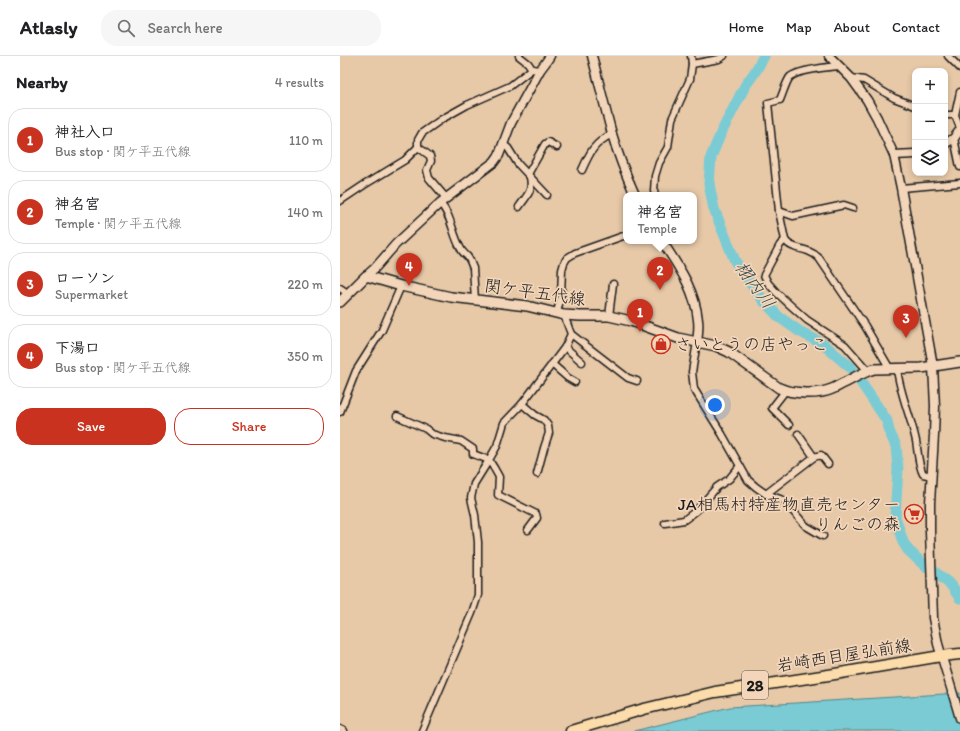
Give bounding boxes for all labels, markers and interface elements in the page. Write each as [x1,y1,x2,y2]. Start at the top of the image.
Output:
search box [101,10,381,46]
text: Atlasly [20,16,77,39]
icon: search [115,17,137,39]
text: Search here [147,19,223,37]
text: Home [729,19,764,36]
text: Map [786,19,812,36]
text: About [834,19,870,36]
text: Contact [892,19,940,36]
map controls [912,68,948,176]
button: + [912,68,948,104]
text: Nearby [16,72,68,92]
text: 4 results [275,75,324,90]
button: − [912,104,948,140]
text: 神社入口 [55,123,115,141]
text: 1 [27,133,33,148]
text: 110 m [289,133,323,148]
button: layers [912,140,948,176]
text: Bus stop · 関ケ平五代線 [55,144,190,159]
popup [623,192,697,244]
text: 神名宮 [55,195,100,213]
text: 神名宮 [637,203,683,221]
text: 2 [27,205,33,220]
text: 140 m [287,205,323,220]
text: Temple · 関ケ平五代線 [55,216,181,231]
text: Temple [637,221,677,236]
pin: 4 [396,253,422,286]
pin: 2 [647,257,673,290]
water label: 栩内川 [730,257,780,313]
text: ローソン [55,269,115,287]
street label: 関ケ平五代線 [483,275,587,309]
text: 3 [26,277,34,292]
text: 220 m [287,277,323,292]
text: Supermarket [55,287,128,302]
pin: 1 [627,299,653,332]
pin: 3 [893,305,919,338]
shop icon: さいとうの店やっこ [650,333,672,355]
place label: さいとうの店やっこ [675,334,828,354]
text: 下湯口 [55,339,100,357]
text: 4 [26,349,34,364]
text: 350 m [287,349,323,364]
text: Bus stop · 関ケ平五代線 [55,360,190,375]
your location [705,395,725,415]
button: Save [16,408,166,445]
button: Share [174,408,324,445]
place label: JA相馬村特産物直売センター りんごの森 [678,494,900,534]
supermarket icon: JA相馬村特産物直売センター りんごの森 [903,503,925,525]
street label: 岩崎西目屋弘前線 [775,634,913,676]
road number: 28 [742,671,768,699]

